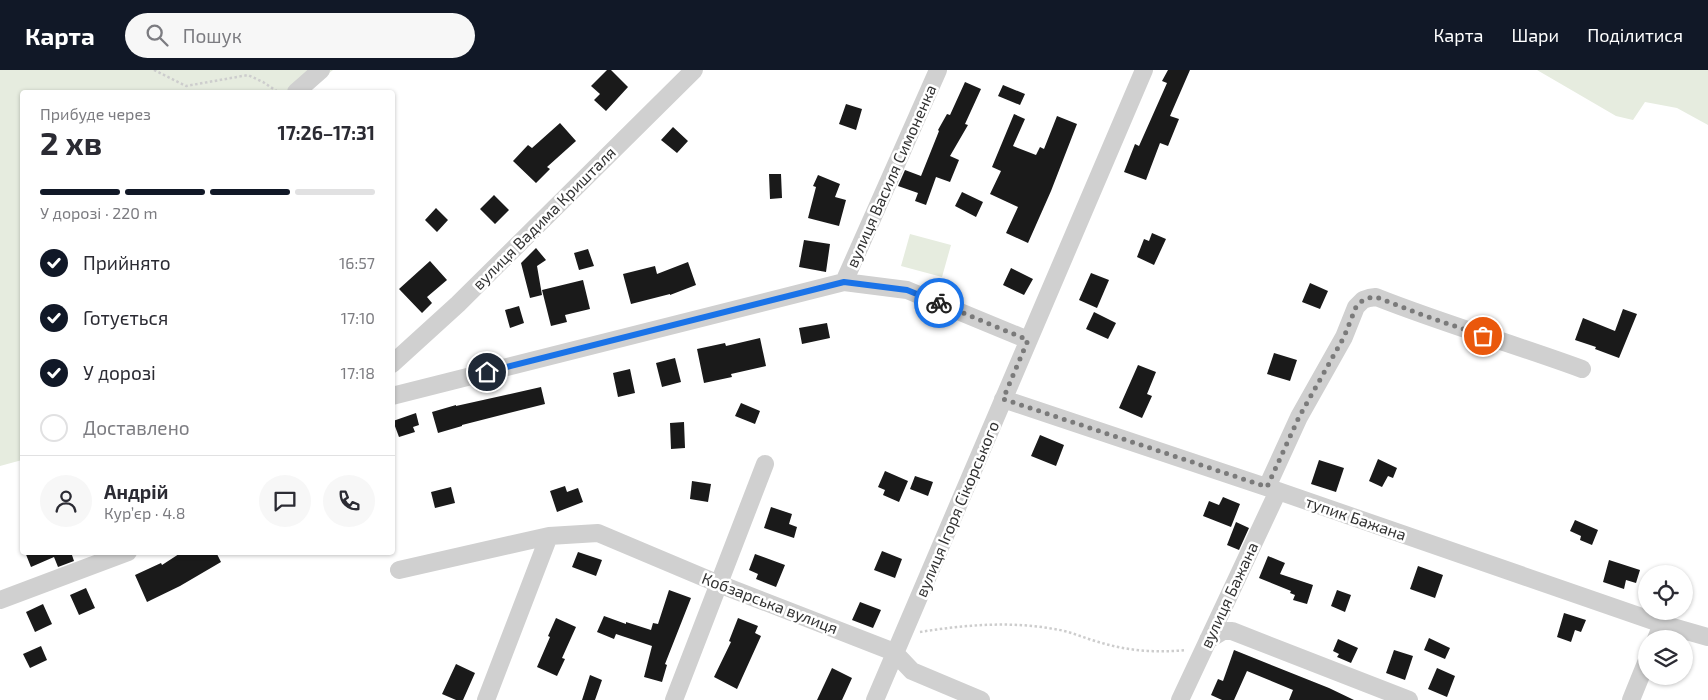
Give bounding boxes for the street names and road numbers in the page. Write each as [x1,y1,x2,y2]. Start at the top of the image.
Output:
street label: вулиця Василя Симоненка [842,81,940,271]
street label: вулиця Вадима Кришталя [468,142,620,294]
street label: вулиця Ігоря Сікорського [911,418,1003,600]
street label: тупик Бажана [1303,491,1409,545]
street label: вулиця Бажана [1196,539,1262,651]
street label: Кобзарська вулиця [699,568,841,638]

